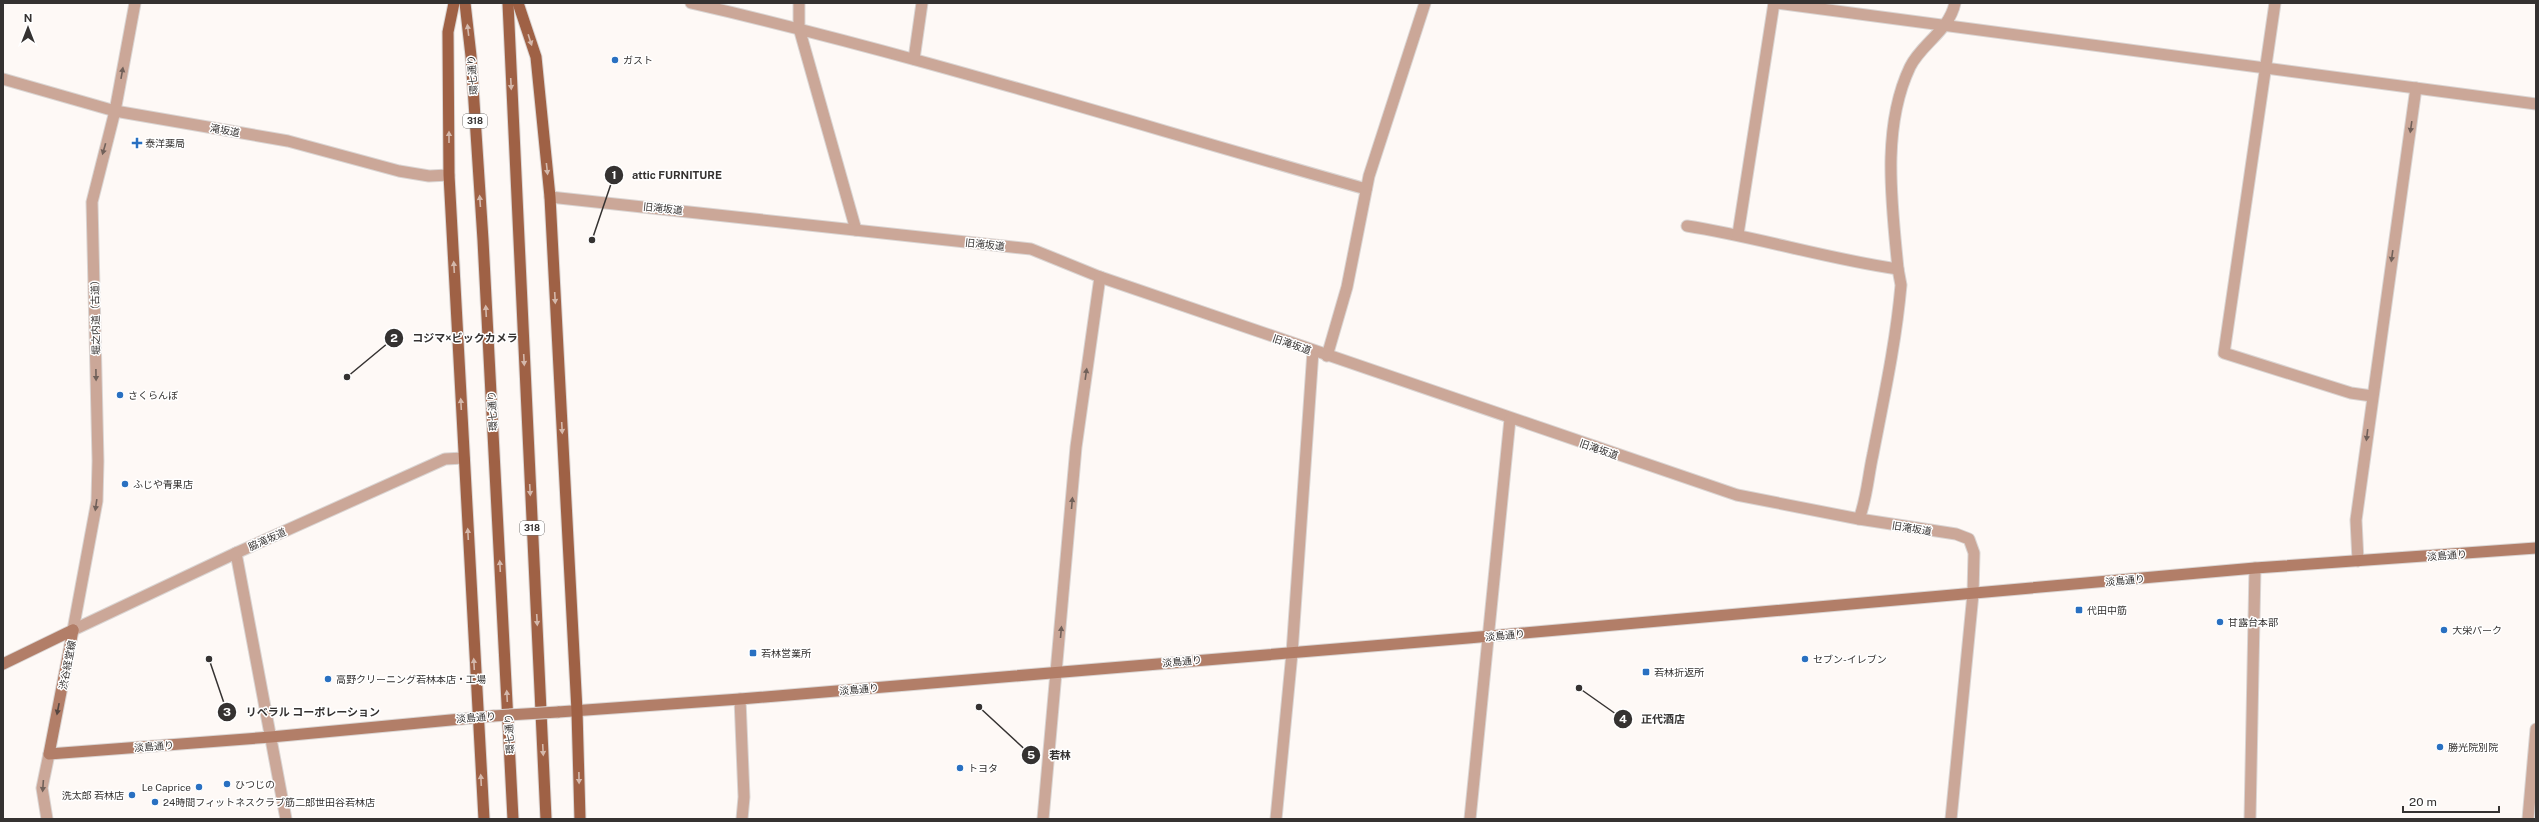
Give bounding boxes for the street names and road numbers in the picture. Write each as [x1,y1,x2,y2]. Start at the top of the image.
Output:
street label: 環七通り [465,55,479,95]
road number: 318 [463,114,487,128]
street label: 滝坂道 [209,121,241,139]
street label: 旧滝坂道 [642,200,684,216]
street label: 旧滝坂道 [964,236,1006,252]
street label: 堀之内道（古道） [88,275,102,355]
street label: 旧滝坂道 [1271,332,1313,356]
street label: 環七通り [485,391,499,431]
street label: 旧滝坂道 [1578,437,1620,461]
street label: 旧滝坂道 [1891,519,1933,537]
road number: 318 [520,521,544,535]
street label: 脇滝坂道 [246,525,288,553]
street label: 淡島通り [2427,548,2467,562]
street label: 淡島通り [2105,572,2145,588]
street label: 淡島通り [1485,627,1525,643]
street label: 渋谷経堂線 [56,639,78,691]
street label: 淡島通り [1162,653,1202,669]
street label: 淡島通り [839,681,879,697]
street label: 淡島通り [456,710,496,724]
street label: 環七通り [502,714,516,754]
street label: 淡島通り [134,739,174,753]

